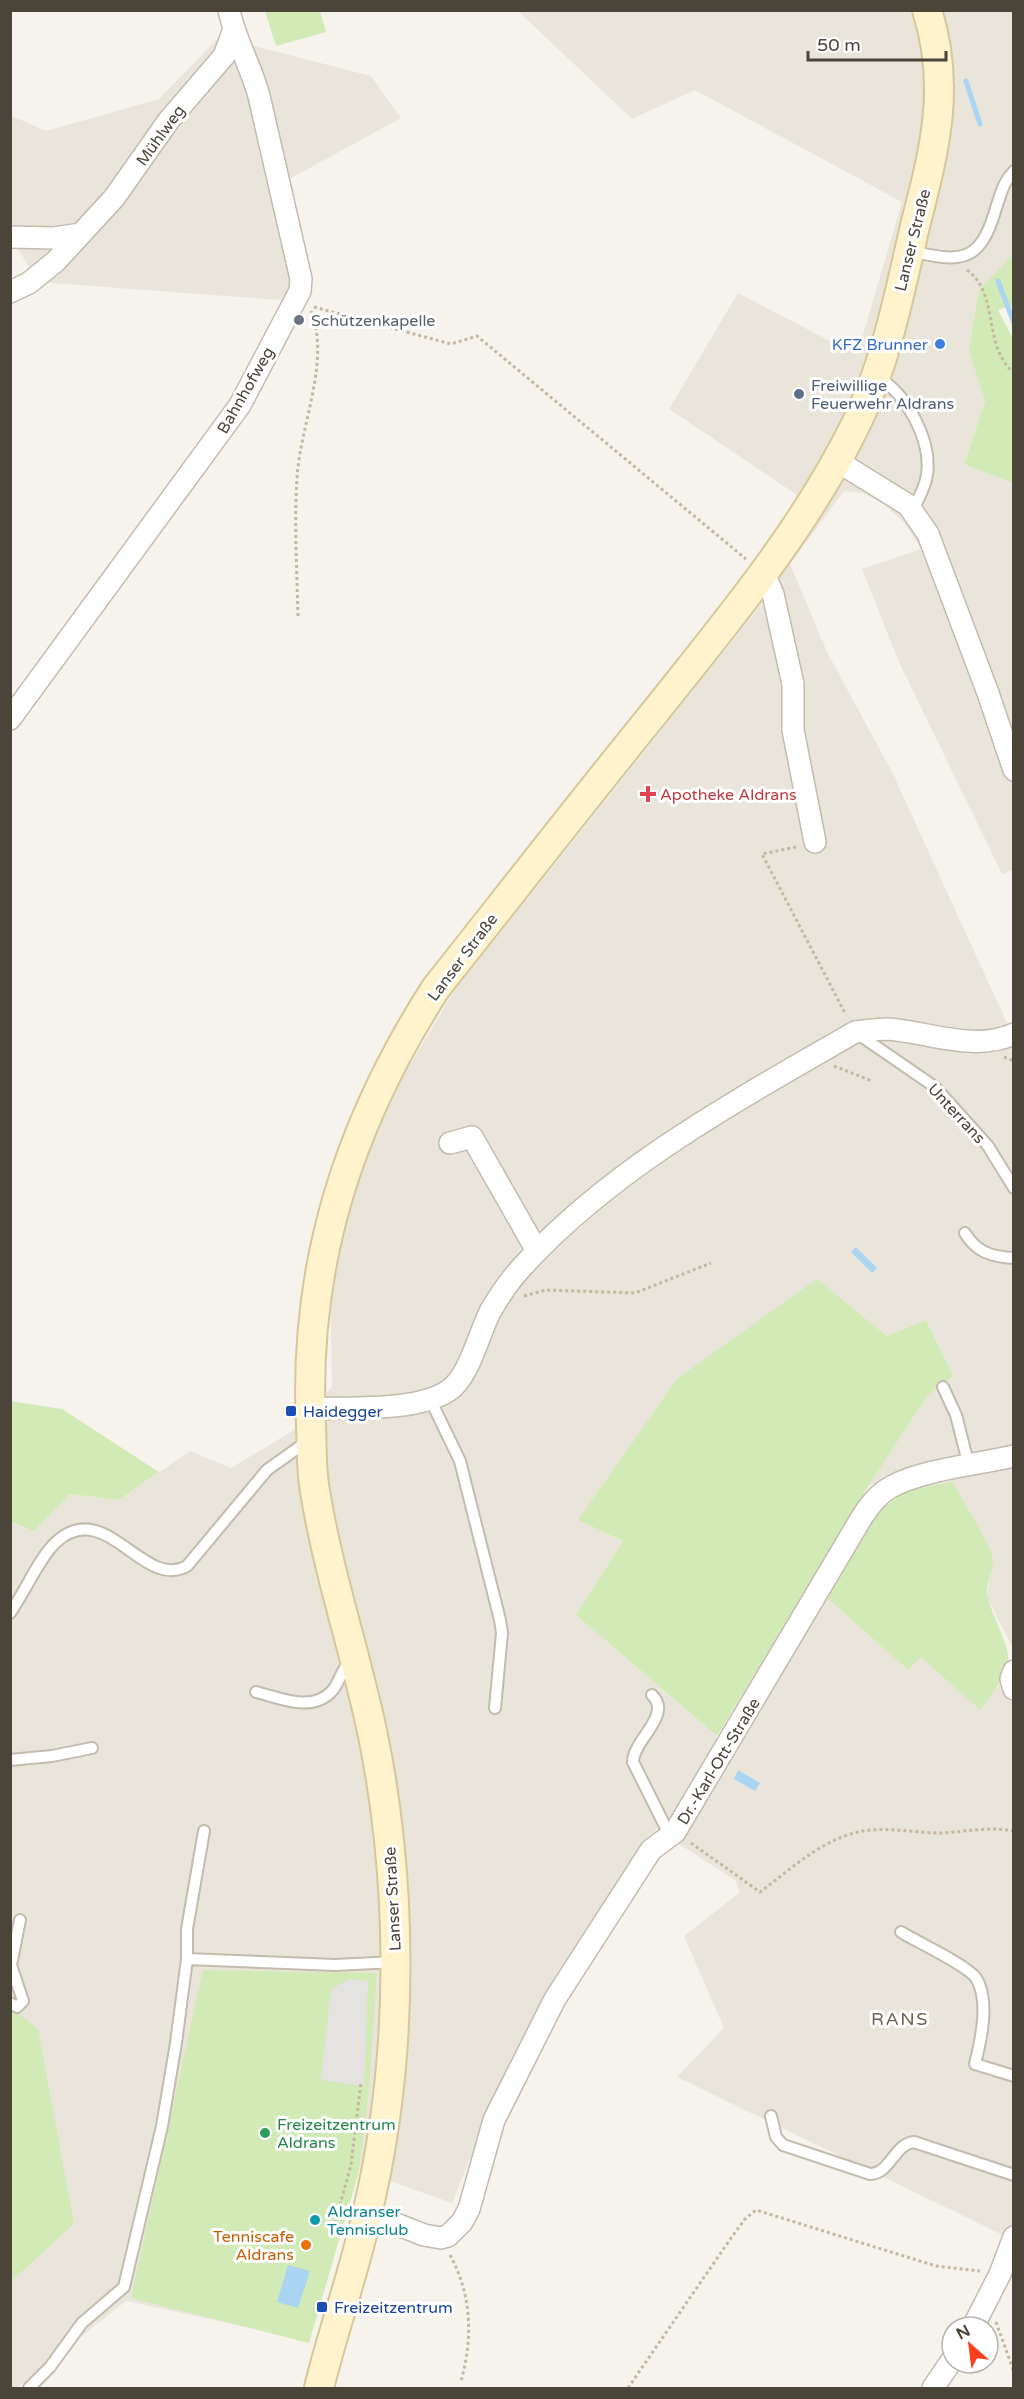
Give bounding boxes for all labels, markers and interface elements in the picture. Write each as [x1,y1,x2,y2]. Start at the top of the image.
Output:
scale bar [808,24,946,62]
text: 50 m [817,34,861,56]
street label: Mühlweg [132,101,190,170]
street label: Lanser Straße [891,187,935,293]
place label: Schützenkapelle [311,311,435,331]
marker: Schützenkapelle [292,313,306,327]
place label: KFZ Brunner [832,335,929,355]
marker: KFZ Brunner [933,337,947,351]
street label: Bahnhofweg [213,344,279,437]
place label: Freiwillige Feuerwehr Aldrans [811,376,954,414]
marker: Freiwillige Feuerwehr Aldrans [792,387,806,401]
place label: Apotheke Aldrans [660,785,797,805]
marker: Apotheke Aldrans [641,787,655,801]
street label: Lanser Straße [423,910,502,1005]
street label: Unterrans [923,1079,989,1148]
place label: Haidegger [303,1402,383,1422]
marker: Haidegger [284,1404,298,1418]
street label: Dr.-Karl-Ott-Straße [673,1694,765,1829]
street label: Lanser Straße [380,1846,406,1952]
district label: RANS [871,2008,929,2030]
place label: Freizeitzentrum Aldrans [277,2115,396,2153]
marker: Freizeitzentrum Aldrans [258,2126,272,2140]
place label: Aldranser Tennisclub [327,2202,408,2240]
marker: Aldranser Tennisclub [308,2213,322,2227]
place label: Tenniscafe Aldrans [213,2227,294,2265]
marker: Tenniscafe Aldrans [299,2238,313,2252]
place label: Freizeitzentrum [334,2298,453,2318]
marker: Freizeitzentrum [315,2300,329,2314]
north arrow [940,2315,1000,2375]
text: N [953,2321,974,2344]

